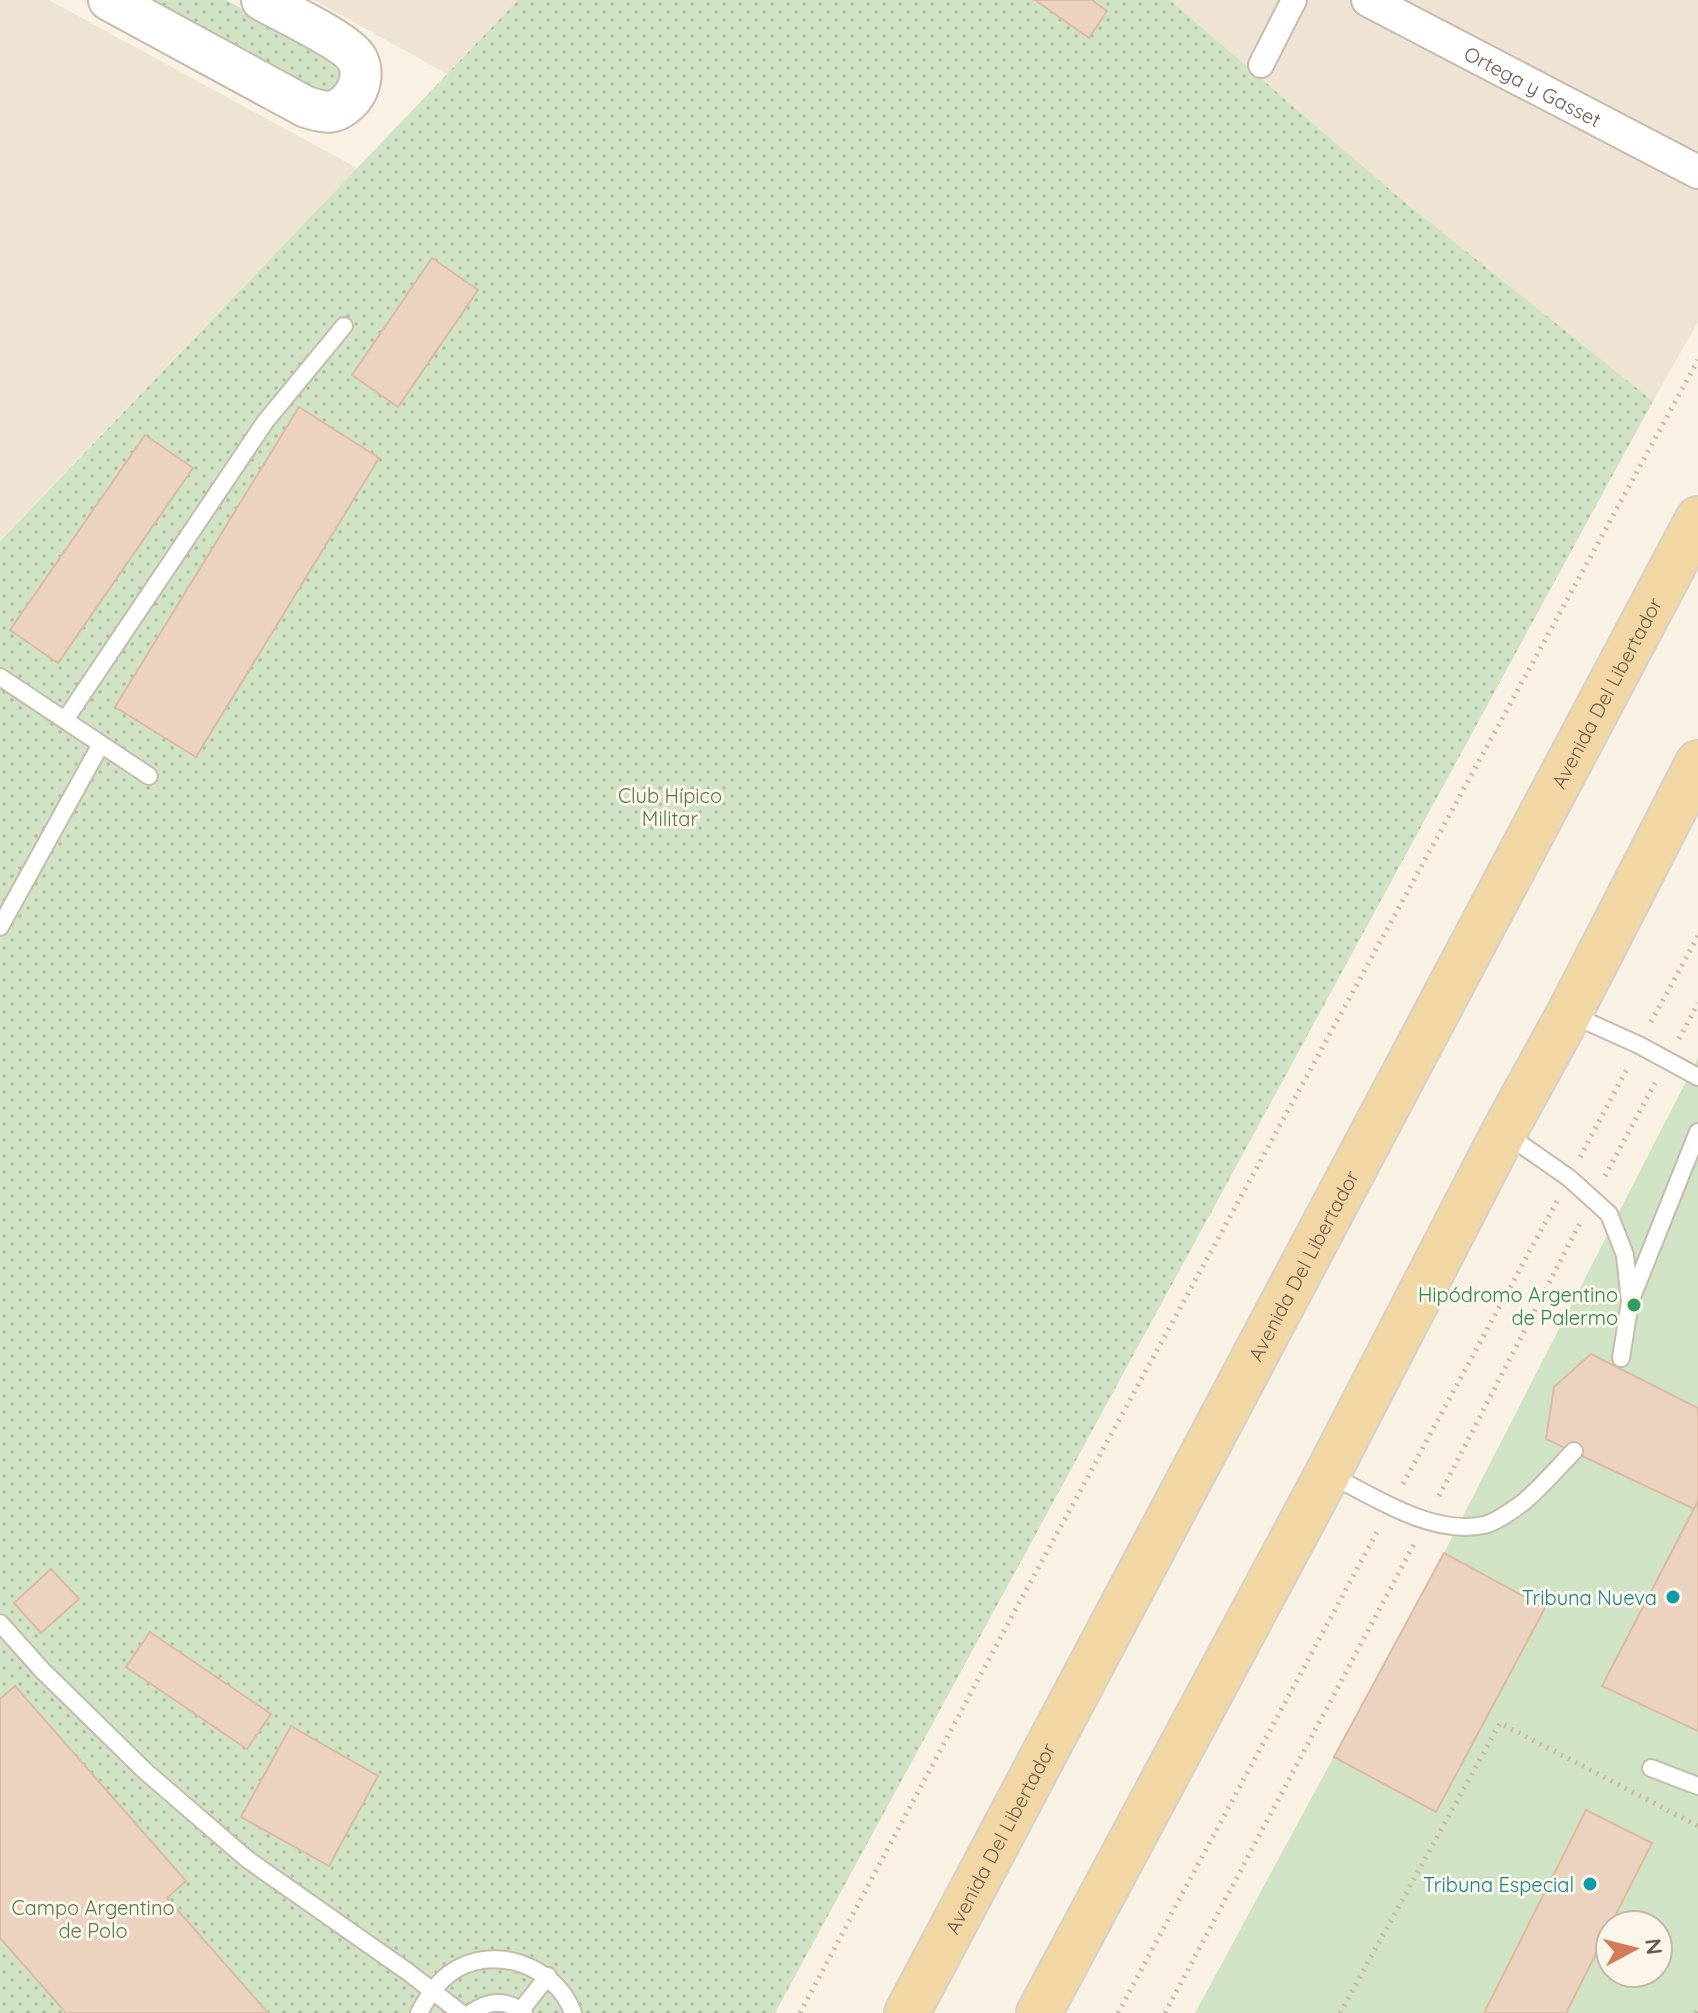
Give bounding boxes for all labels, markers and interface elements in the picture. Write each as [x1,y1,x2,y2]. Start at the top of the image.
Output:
street label: Ortega y Gasset [1460,40,1606,132]
street label: Avenida Del Libertador [1545,593,1667,792]
park label: Club Hípico Militar [618,783,722,831]
street label: Avenida Del Libertador [1242,1165,1364,1365]
place label: Hipódromo Argentino de Palermo [1418,1282,1618,1330]
marker: Hipódromo Argentino de Palermo [1625,1296,1643,1314]
place label: Tribuna Nueva [1522,1585,1657,1610]
marker: Tribuna Nueva [1664,1588,1682,1606]
street label: Avenida Del Libertador [939,1738,1061,1938]
place label: Tribuna Especial [1423,1872,1574,1897]
marker: Tribuna Especial [1581,1875,1599,1893]
park label: Campo Argentino de Polo [11,1895,175,1943]
north arrow [1594,1909,1674,1989]
text: N [1639,1937,1669,1956]

